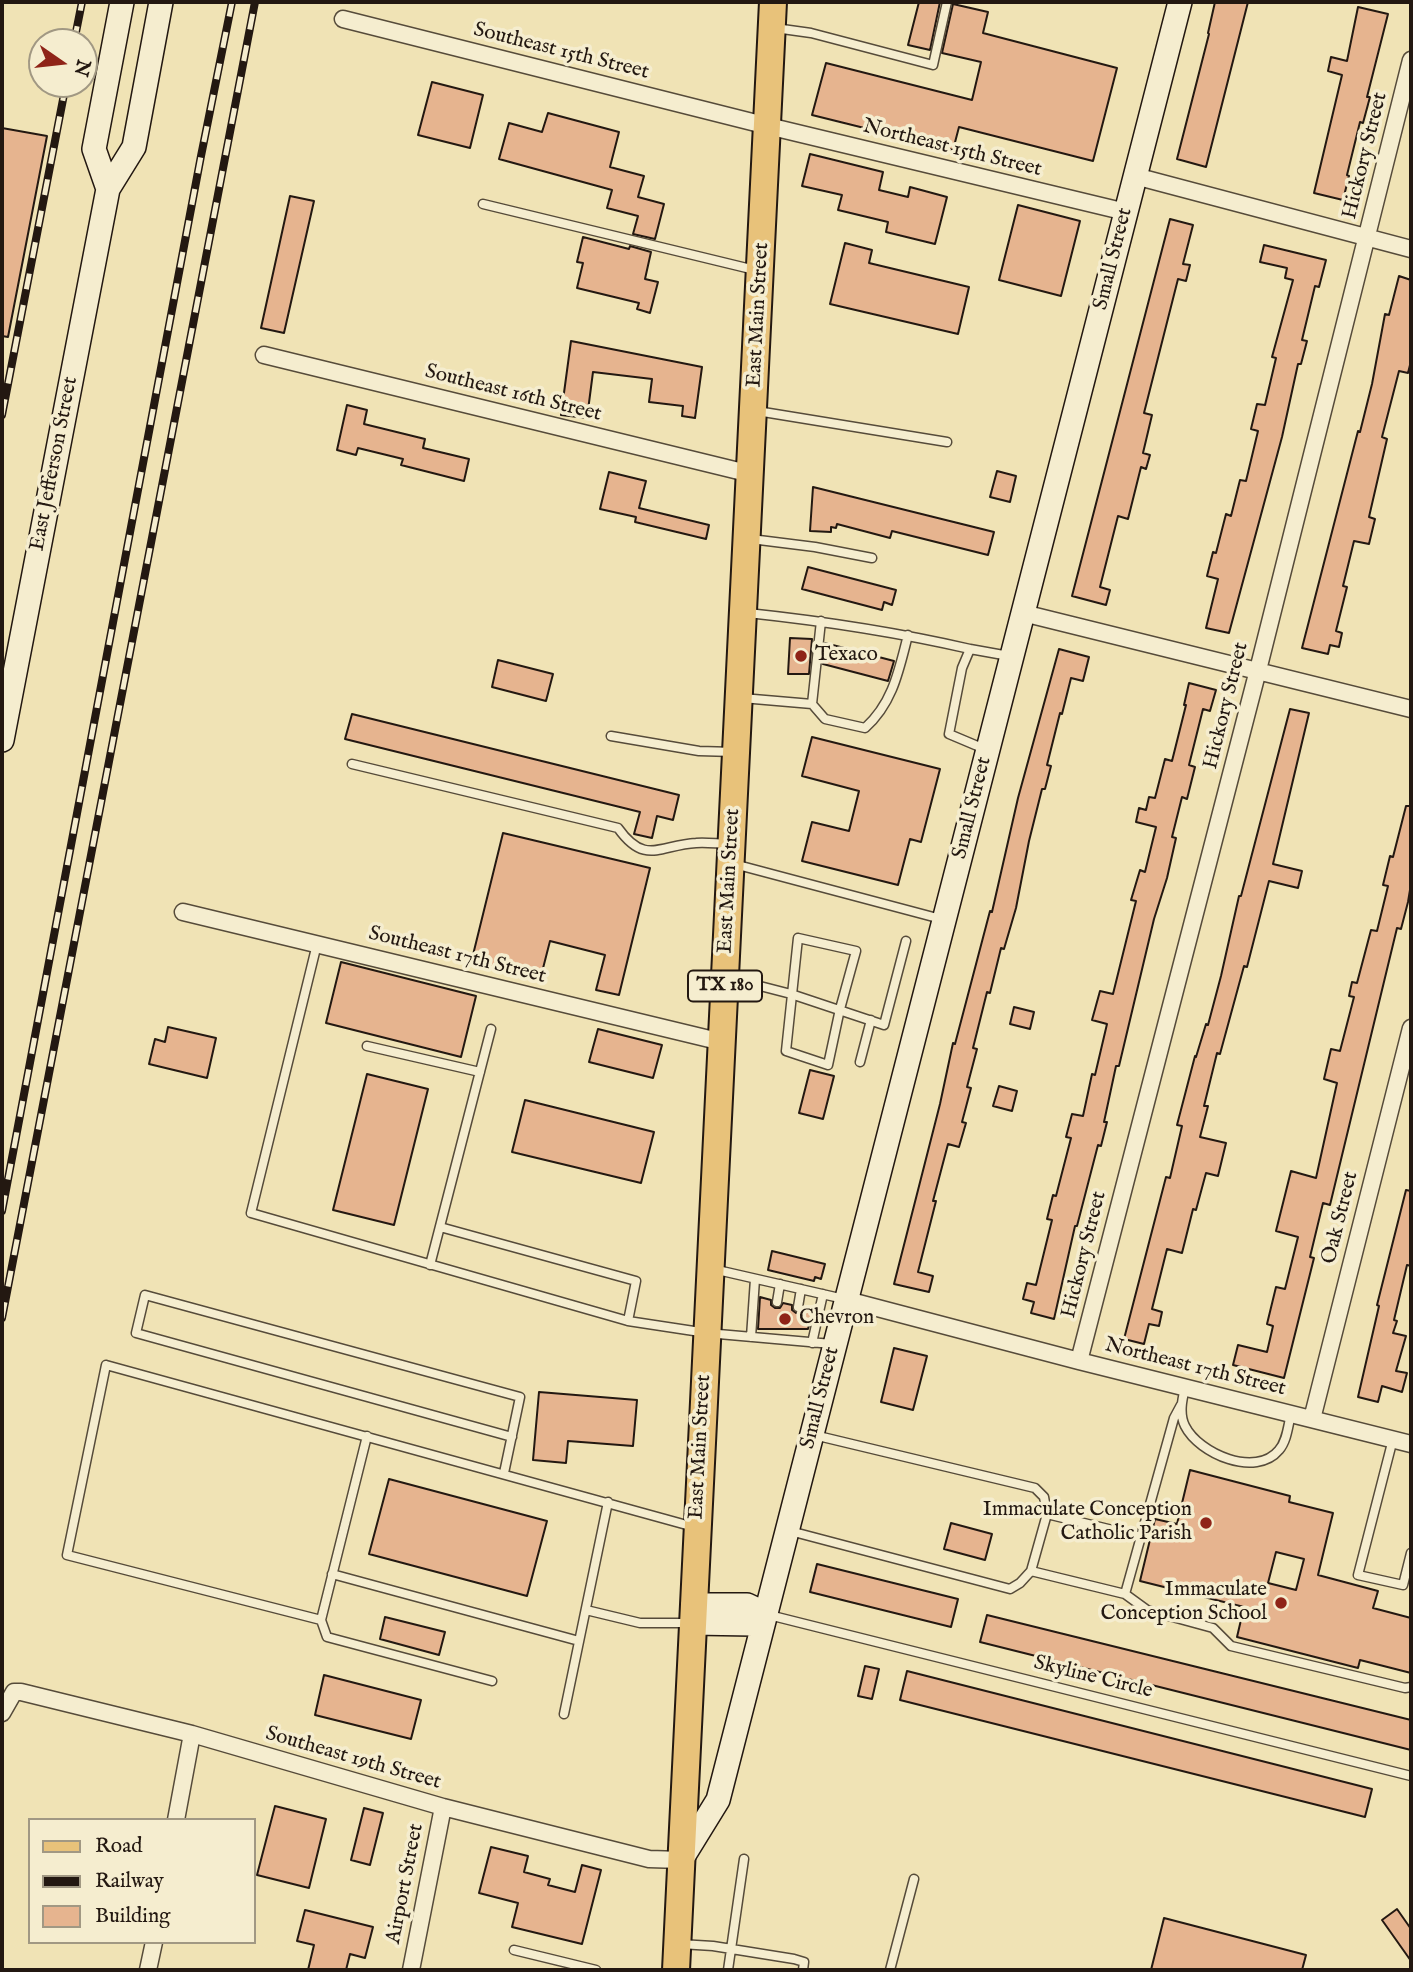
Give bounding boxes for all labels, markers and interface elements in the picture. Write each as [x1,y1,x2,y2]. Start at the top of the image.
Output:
street label: Southeast 15th Street [471,18,651,86]
north arrow [28,28,98,98]
text: N [68,57,95,78]
street label: Hickory Street [1338,90,1394,222]
street label: Northeast 15th Street [860,115,1044,183]
street label: Small Street [1089,205,1139,313]
street label: East Main Street [743,242,775,388]
street label: Southeast 16th Street [422,360,604,428]
street label: East Jefferson Street [26,375,84,553]
street label: Hickory Street [1199,640,1255,772]
place label: Texaco [815,643,878,669]
marker: Texaco [793,648,809,664]
street label: Small Street [948,754,998,862]
street label: East Main Street [714,808,746,954]
street label: Southeast 17th Street [366,922,548,990]
road number: TX 180 [688,970,762,1002]
street label: Oak Street [1317,1169,1365,1267]
street label: Hickory Street [1057,1189,1113,1321]
place label: Chevron [799,1306,874,1332]
marker: Chevron [777,1311,793,1327]
street label: Northeast 17th Street [1102,1333,1288,1403]
street label: Small Street [796,1344,846,1452]
street label: East Main Street [685,1374,717,1520]
place label: Immaculate Conception Catholic Parish [983,1498,1192,1548]
marker: Immaculate Conception Catholic Parish [1198,1515,1214,1531]
place label: Immaculate Conception School [1101,1578,1267,1628]
marker: Immaculate Conception School [1273,1595,1289,1611]
street label: Skyline Circle [1031,1651,1155,1705]
street label: Southeast 19th Street [262,1722,444,1796]
legend [28,1818,256,1944]
street label: Airport Street [382,1822,430,1946]
text: Road [95,1833,142,1860]
text: Railway [95,1868,164,1895]
text: Building [95,1903,170,1930]

